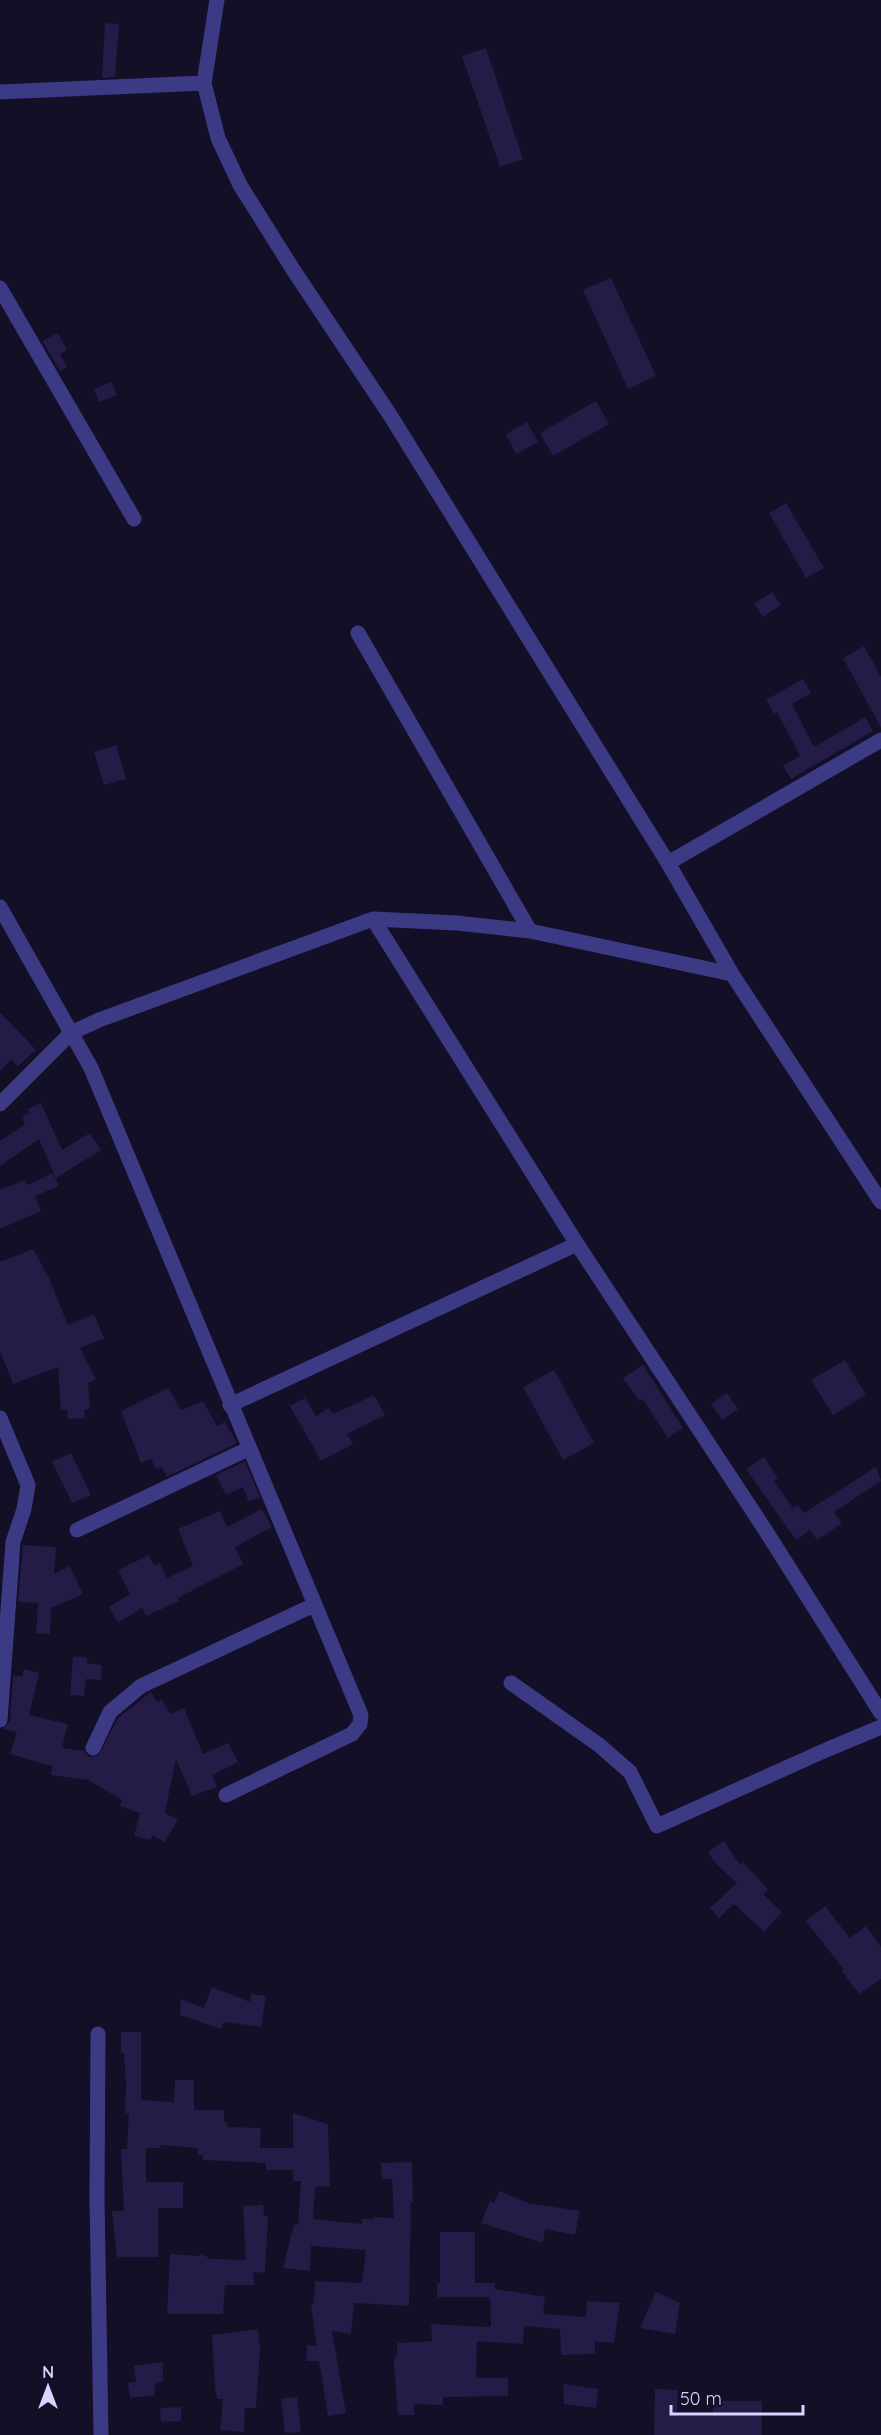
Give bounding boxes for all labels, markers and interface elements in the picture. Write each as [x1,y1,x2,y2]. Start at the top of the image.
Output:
north arrow [18,2357,78,2417]
text: N [42,2362,54,2382]
scale bar [671,2378,803,2416]
text: 50 m [680,2387,722,2410]

